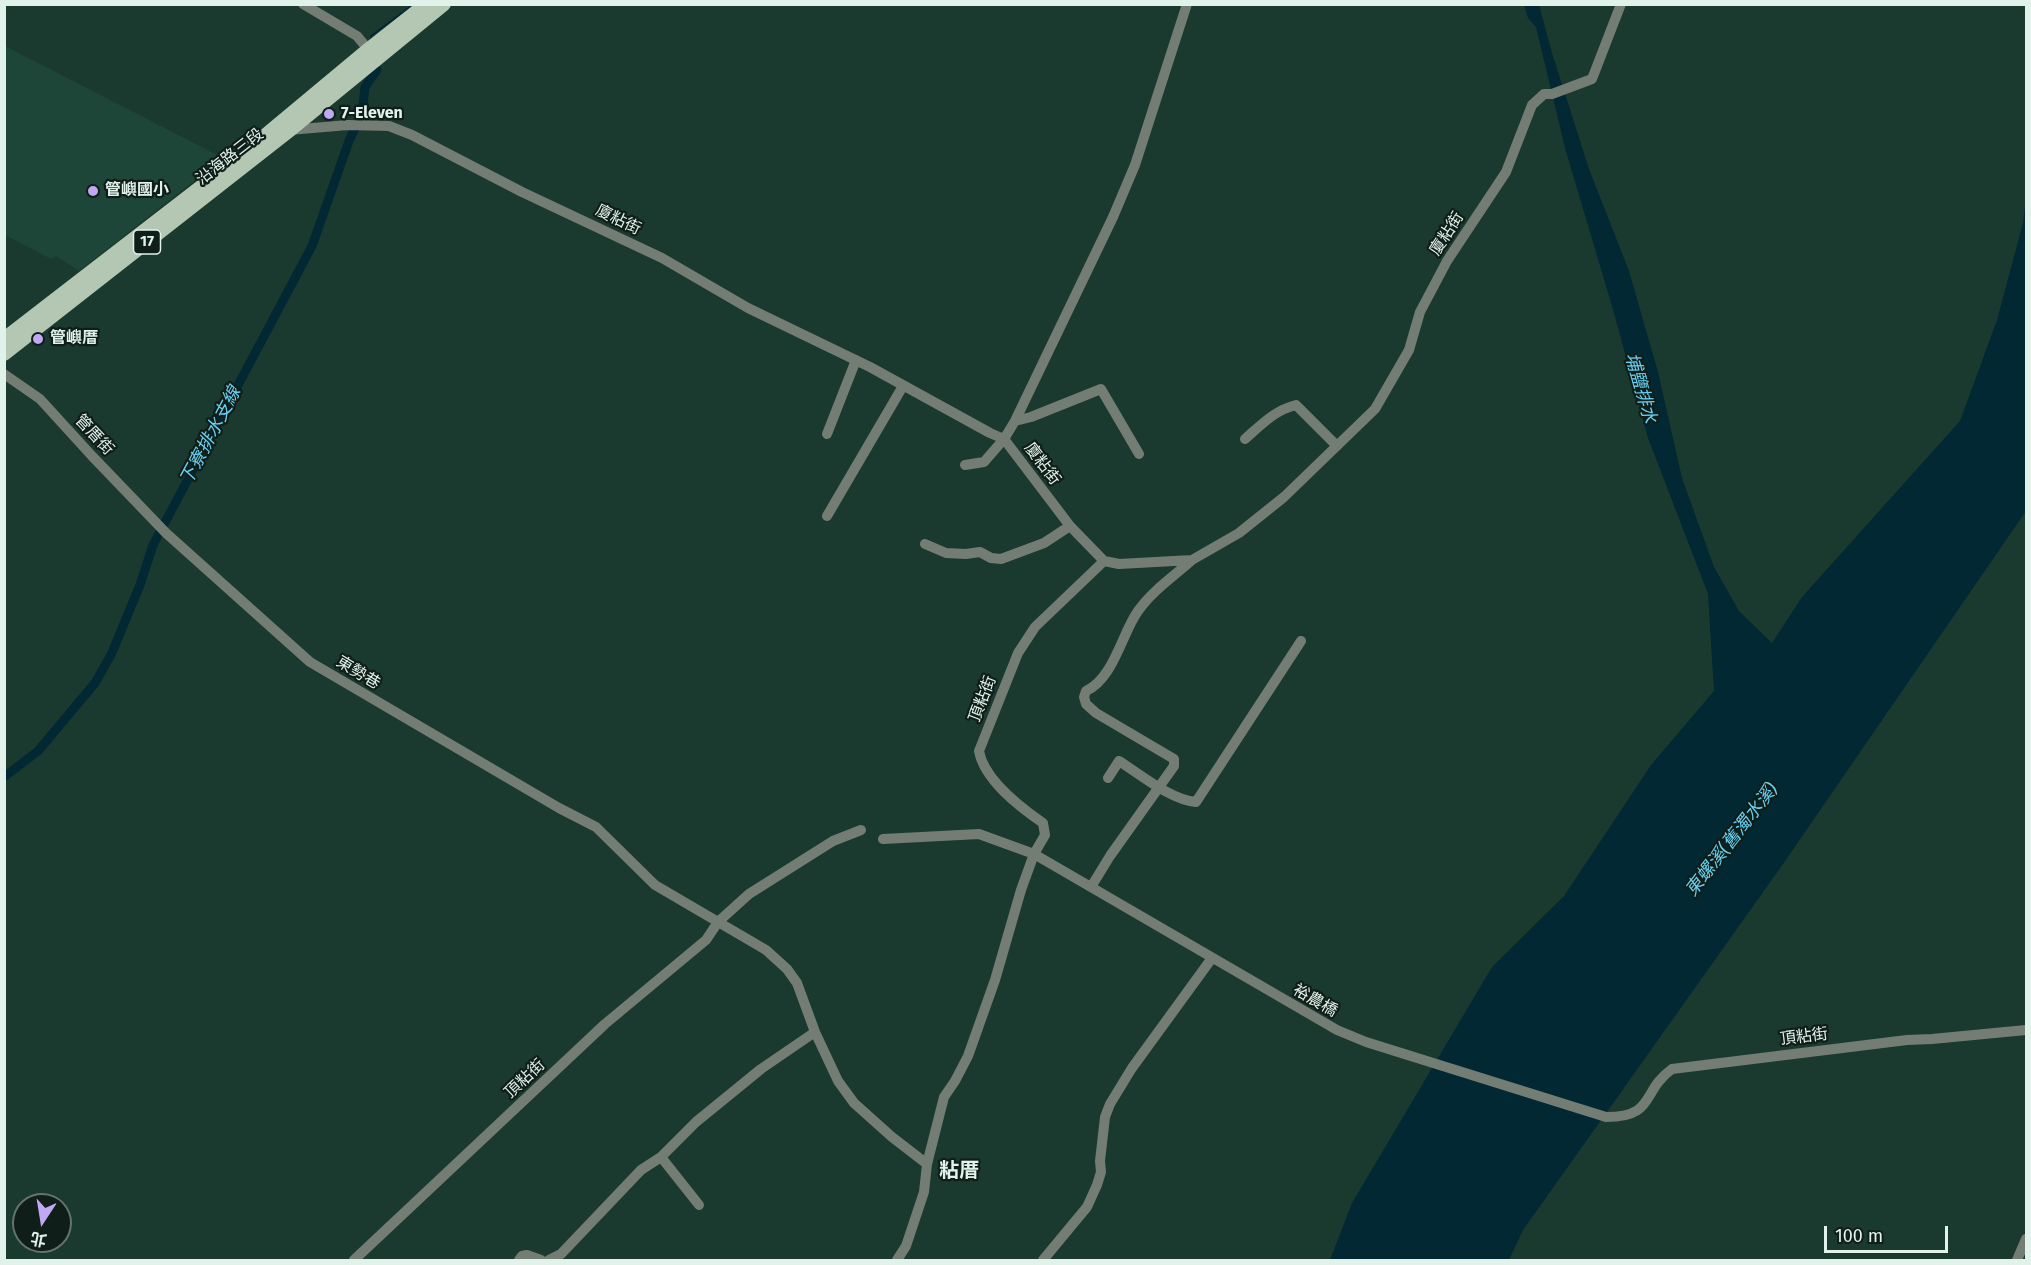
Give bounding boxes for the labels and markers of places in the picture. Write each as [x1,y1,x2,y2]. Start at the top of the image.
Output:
place label: 7-Eleven [341,104,403,124]
marker: 7-Eleven [322,107,336,121]
place label: 管嶼國小 [105,181,169,201]
marker: 管嶼國小 [86,184,100,198]
place label: 管嶼厝 [50,329,98,349]
marker: 管嶼厝 [31,332,45,346]

